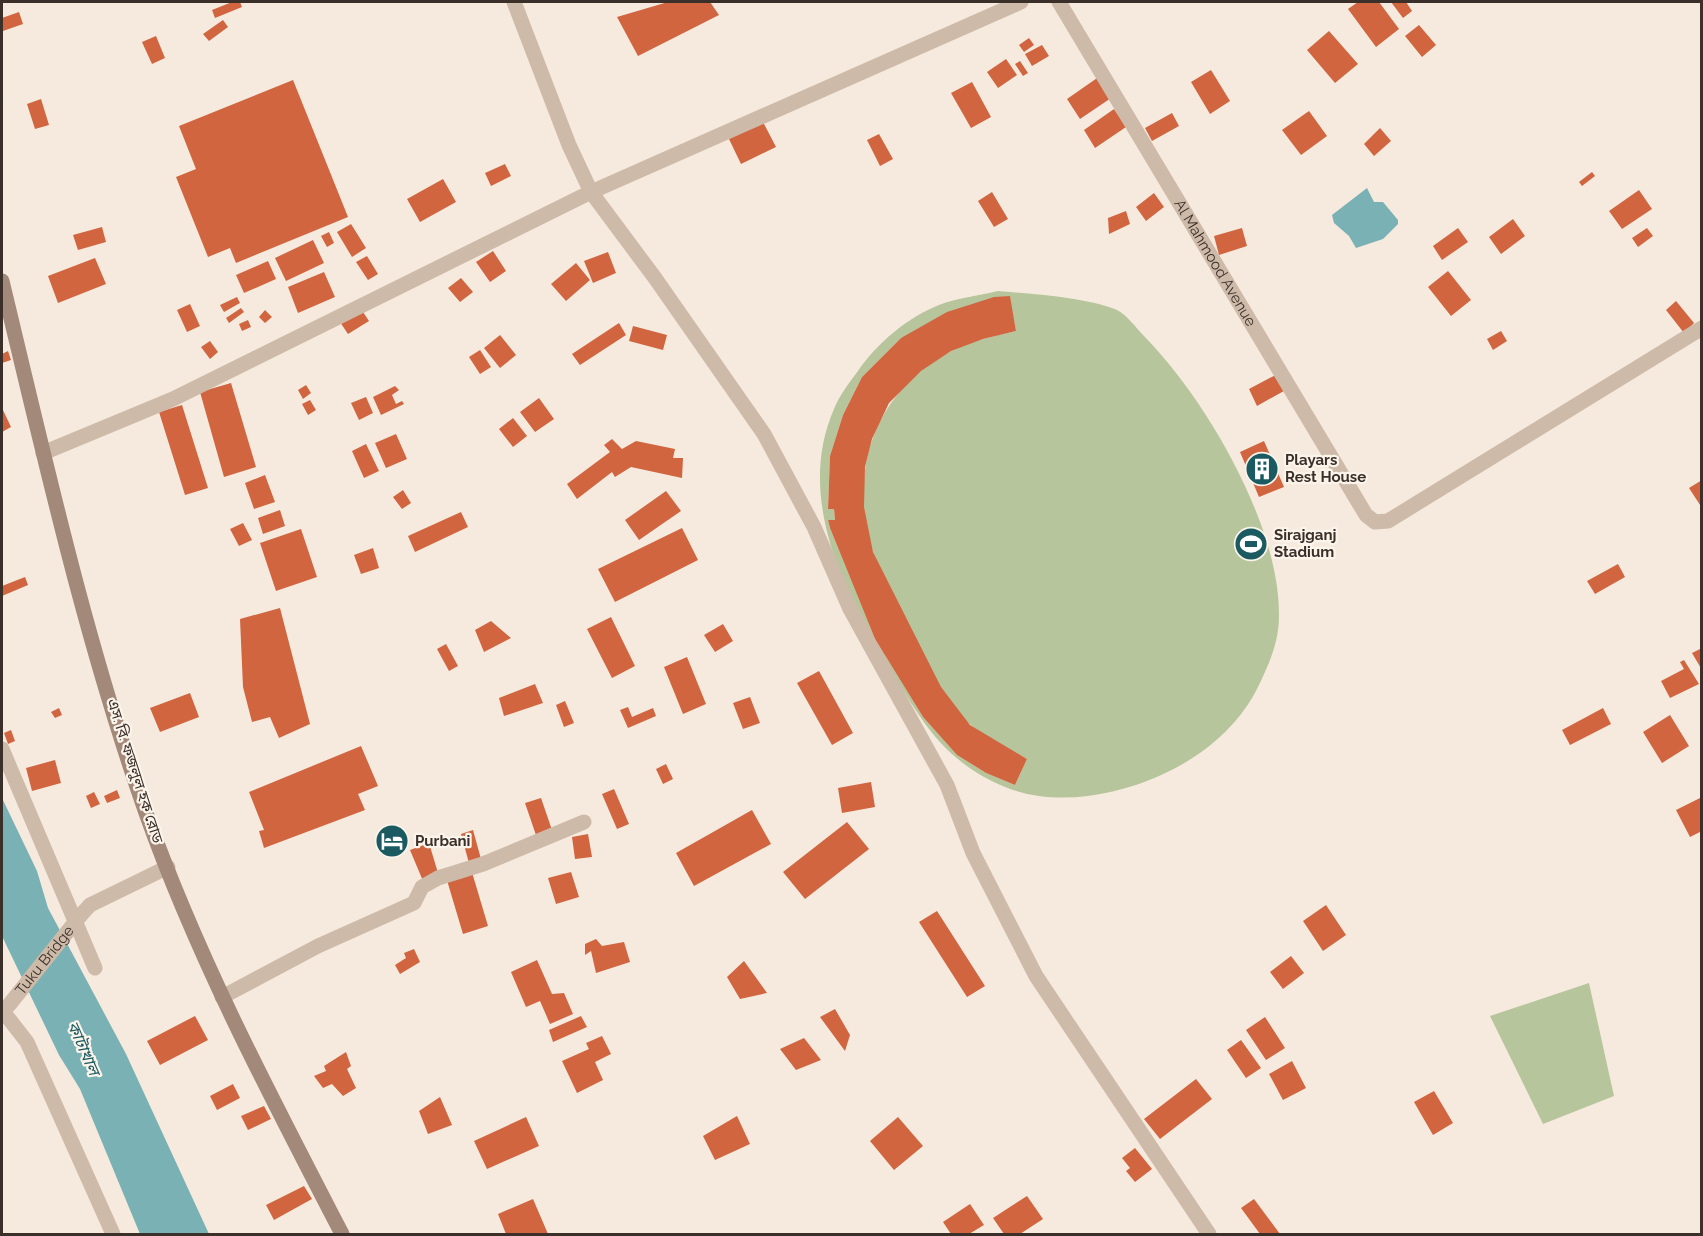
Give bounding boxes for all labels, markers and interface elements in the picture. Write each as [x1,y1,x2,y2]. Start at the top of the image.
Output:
street label: Al Mahmood Avenue [1170,196,1260,330]
building icon: Playars Rest House [1244,451,1280,487]
place label: Playars Rest House [1285,451,1366,486]
sports icon: Sirajganj Stadium [1233,526,1269,562]
place label: Sirajganj Stadium [1274,526,1336,561]
street label: এস. বি. ফজলুল হক রোড [103,697,167,846]
hotel icon: Purbani [374,823,410,859]
place label: Purbani [415,832,470,850]
street label: Tuku Bridge [11,922,78,999]
water label: কাটাখাল [63,1018,105,1081]

